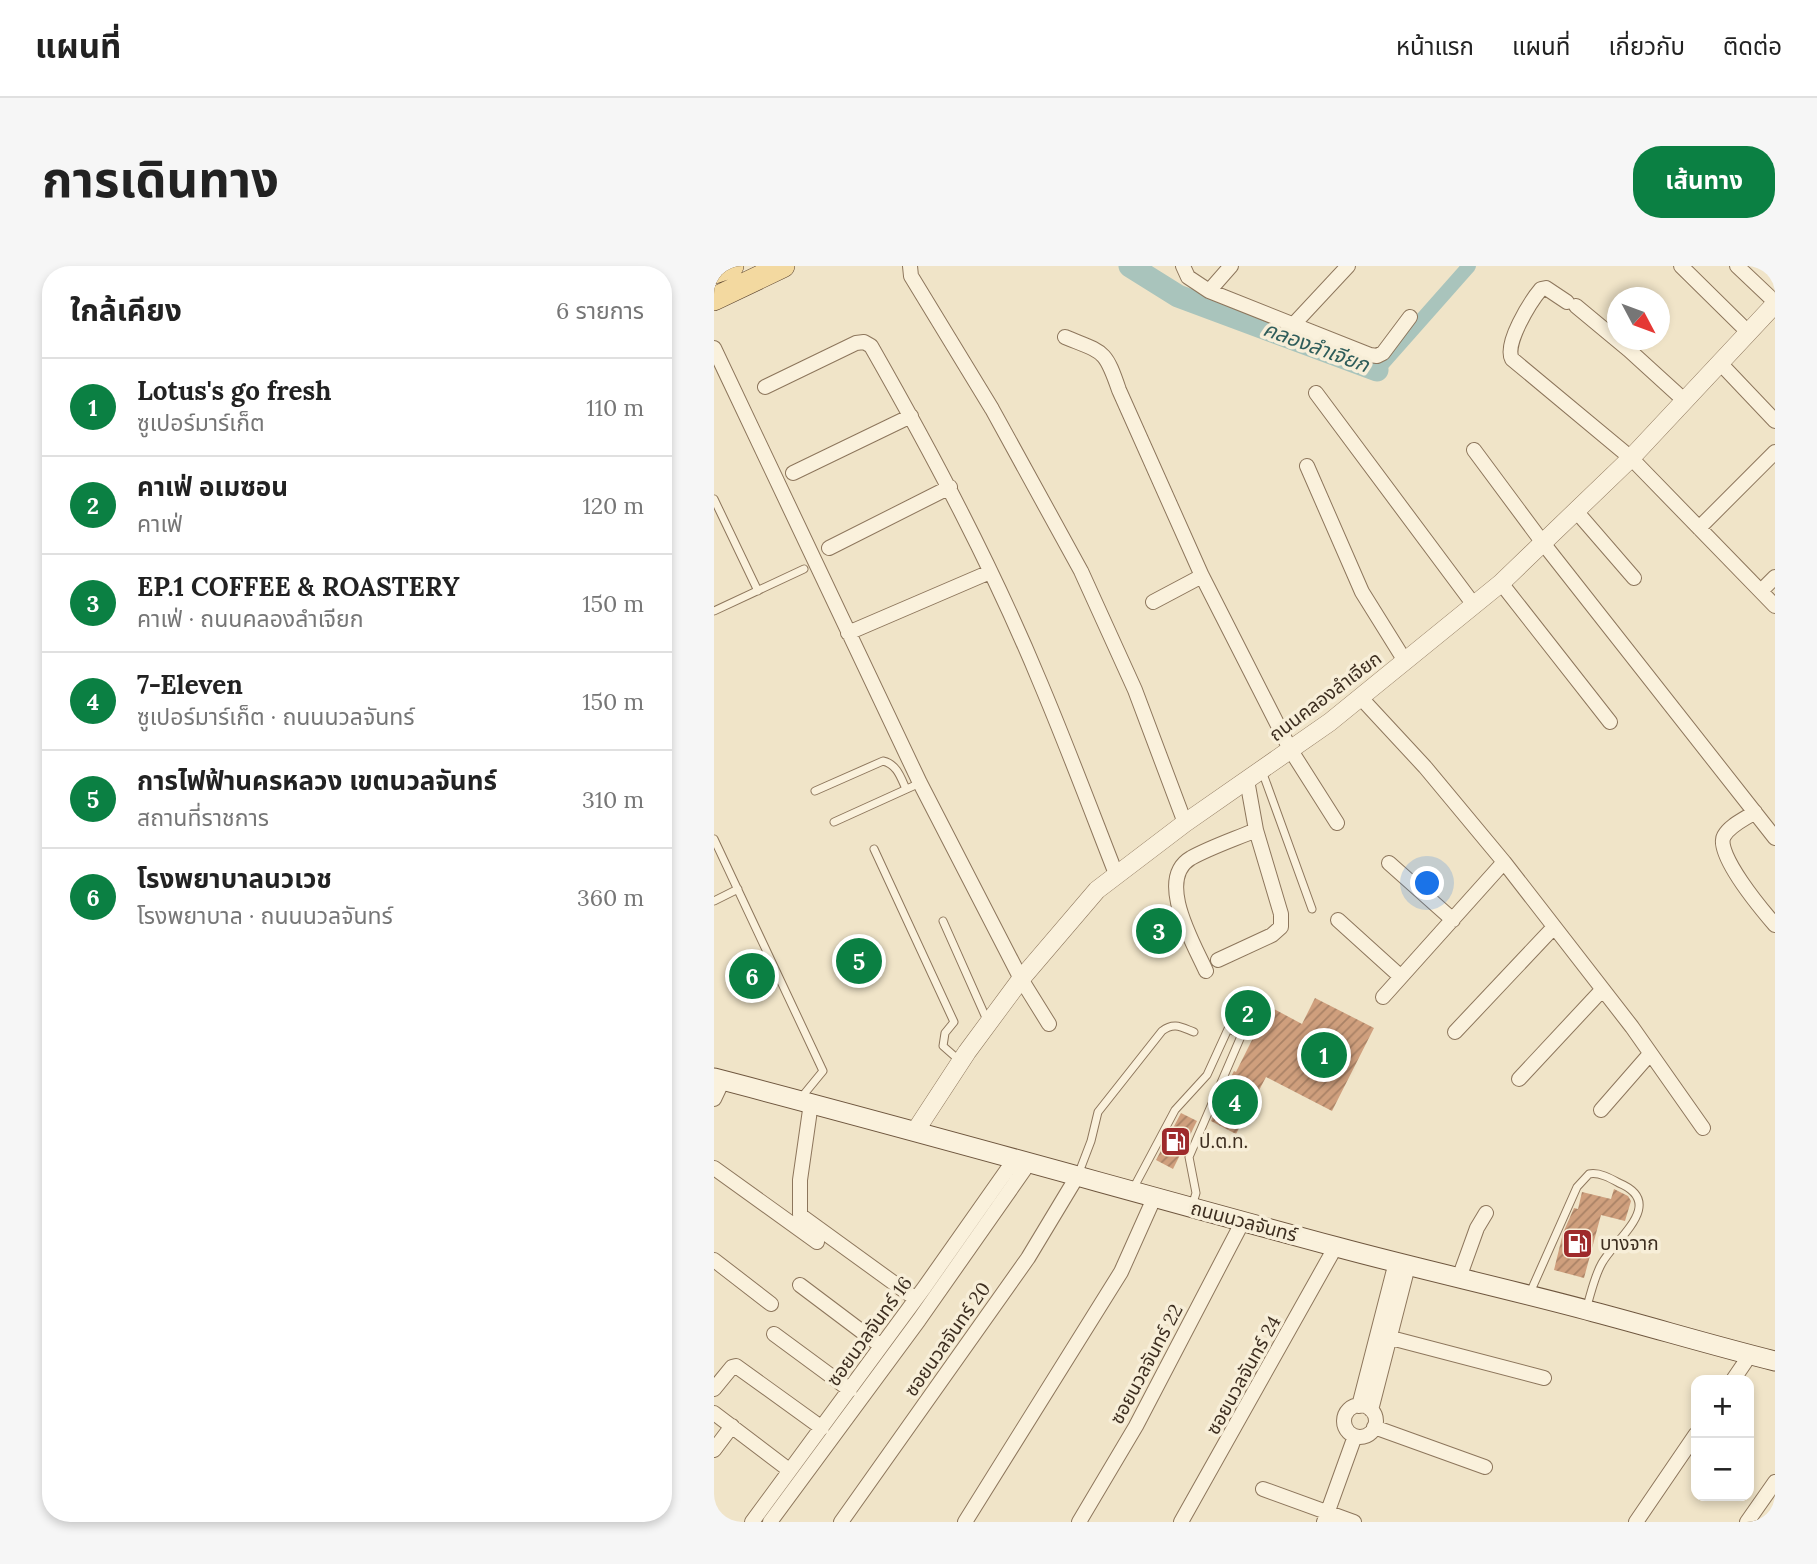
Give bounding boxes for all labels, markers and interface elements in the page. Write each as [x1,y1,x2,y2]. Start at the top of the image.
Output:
text: แผนที่ [35,25,121,67]
text: หน้าแรก [1396,31,1474,62]
text: แผนที่ [1512,31,1570,62]
text: เกี่ยวกับ [1608,31,1685,62]
text: ติดต่อ [1723,31,1782,62]
button: เส้นทาง [1633,146,1775,218]
text: การเดินทาง [42,148,279,210]
north arrow [1607,287,1670,350]
text: ใกล้เคียง [70,291,182,329]
text: 6 รายการ [556,296,644,325]
water label: คลองลำเจียก [1260,315,1374,379]
text: Lotus's go fresh [137,374,331,407]
text: 1 [88,393,98,422]
text: 110 m [586,393,644,422]
text: ซูเปอร์มาร์เก็ต [137,408,265,437]
text: คาเฟ่ อเมซอน [137,470,288,503]
text: 2 [87,491,99,520]
text: 120 m [582,491,644,520]
text: คาเฟ่ [137,509,183,538]
text: EP.1 COFFEE & ROASTERY [137,570,460,603]
text: 3 [87,589,99,618]
text: 150 m [582,589,644,618]
text: คาเฟ่ · ถนนคลองลำเจียก [137,604,363,633]
street label: ถนนคลองลำเจียก [1264,646,1386,746]
text: 7-Eleven [137,668,243,701]
text: 4 [87,687,99,716]
text: 150 m [582,687,644,716]
text: ซูเปอร์มาร์เก็ต · ถนนนวลจันทร์ [137,702,415,731]
text: การไฟฟ้านครหลวง เขตนวลจันทร์ [137,764,497,797]
text: 5 [87,785,99,814]
text: 310 m [582,785,644,814]
text: สถานที่ราชการ [137,803,269,832]
text: โรงพยาบาลนวเวช [137,862,332,895]
your location [1410,866,1444,900]
text: 6 [86,883,100,912]
text: 360 m [577,883,644,912]
text: โรงพยาบาล · ถนนนวลจันทร์ [137,901,393,930]
pin: 3 [1136,905,1182,957]
pin: 5 [836,935,882,987]
pin: 6 [729,950,775,1002]
pin: 2 [1225,987,1271,1039]
pin: 1 [1301,1029,1347,1081]
pin: 4 [1212,1076,1258,1128]
fuel station icon: ป.ต.ท. [1159,1124,1193,1158]
place label: ป.ต.ท. [1199,1129,1248,1153]
street label: ถนนนวลจันทร์ [1188,1195,1301,1247]
fuel station icon: บางจาก [1560,1226,1594,1260]
place label: บางจาก [1600,1231,1659,1255]
street label: ซอยนวลจันทร์ 16 [821,1271,917,1391]
street label: ซอยนวลจันทร์ 20 [899,1277,995,1401]
street label: ซอยนวลจันทร์ 22 [1104,1300,1188,1428]
street label: ซอยนวลจันทร์ 24 [1200,1311,1286,1439]
map controls [1691,1375,1754,1501]
button: + [1691,1375,1754,1438]
button: − [1691,1438,1754,1501]

